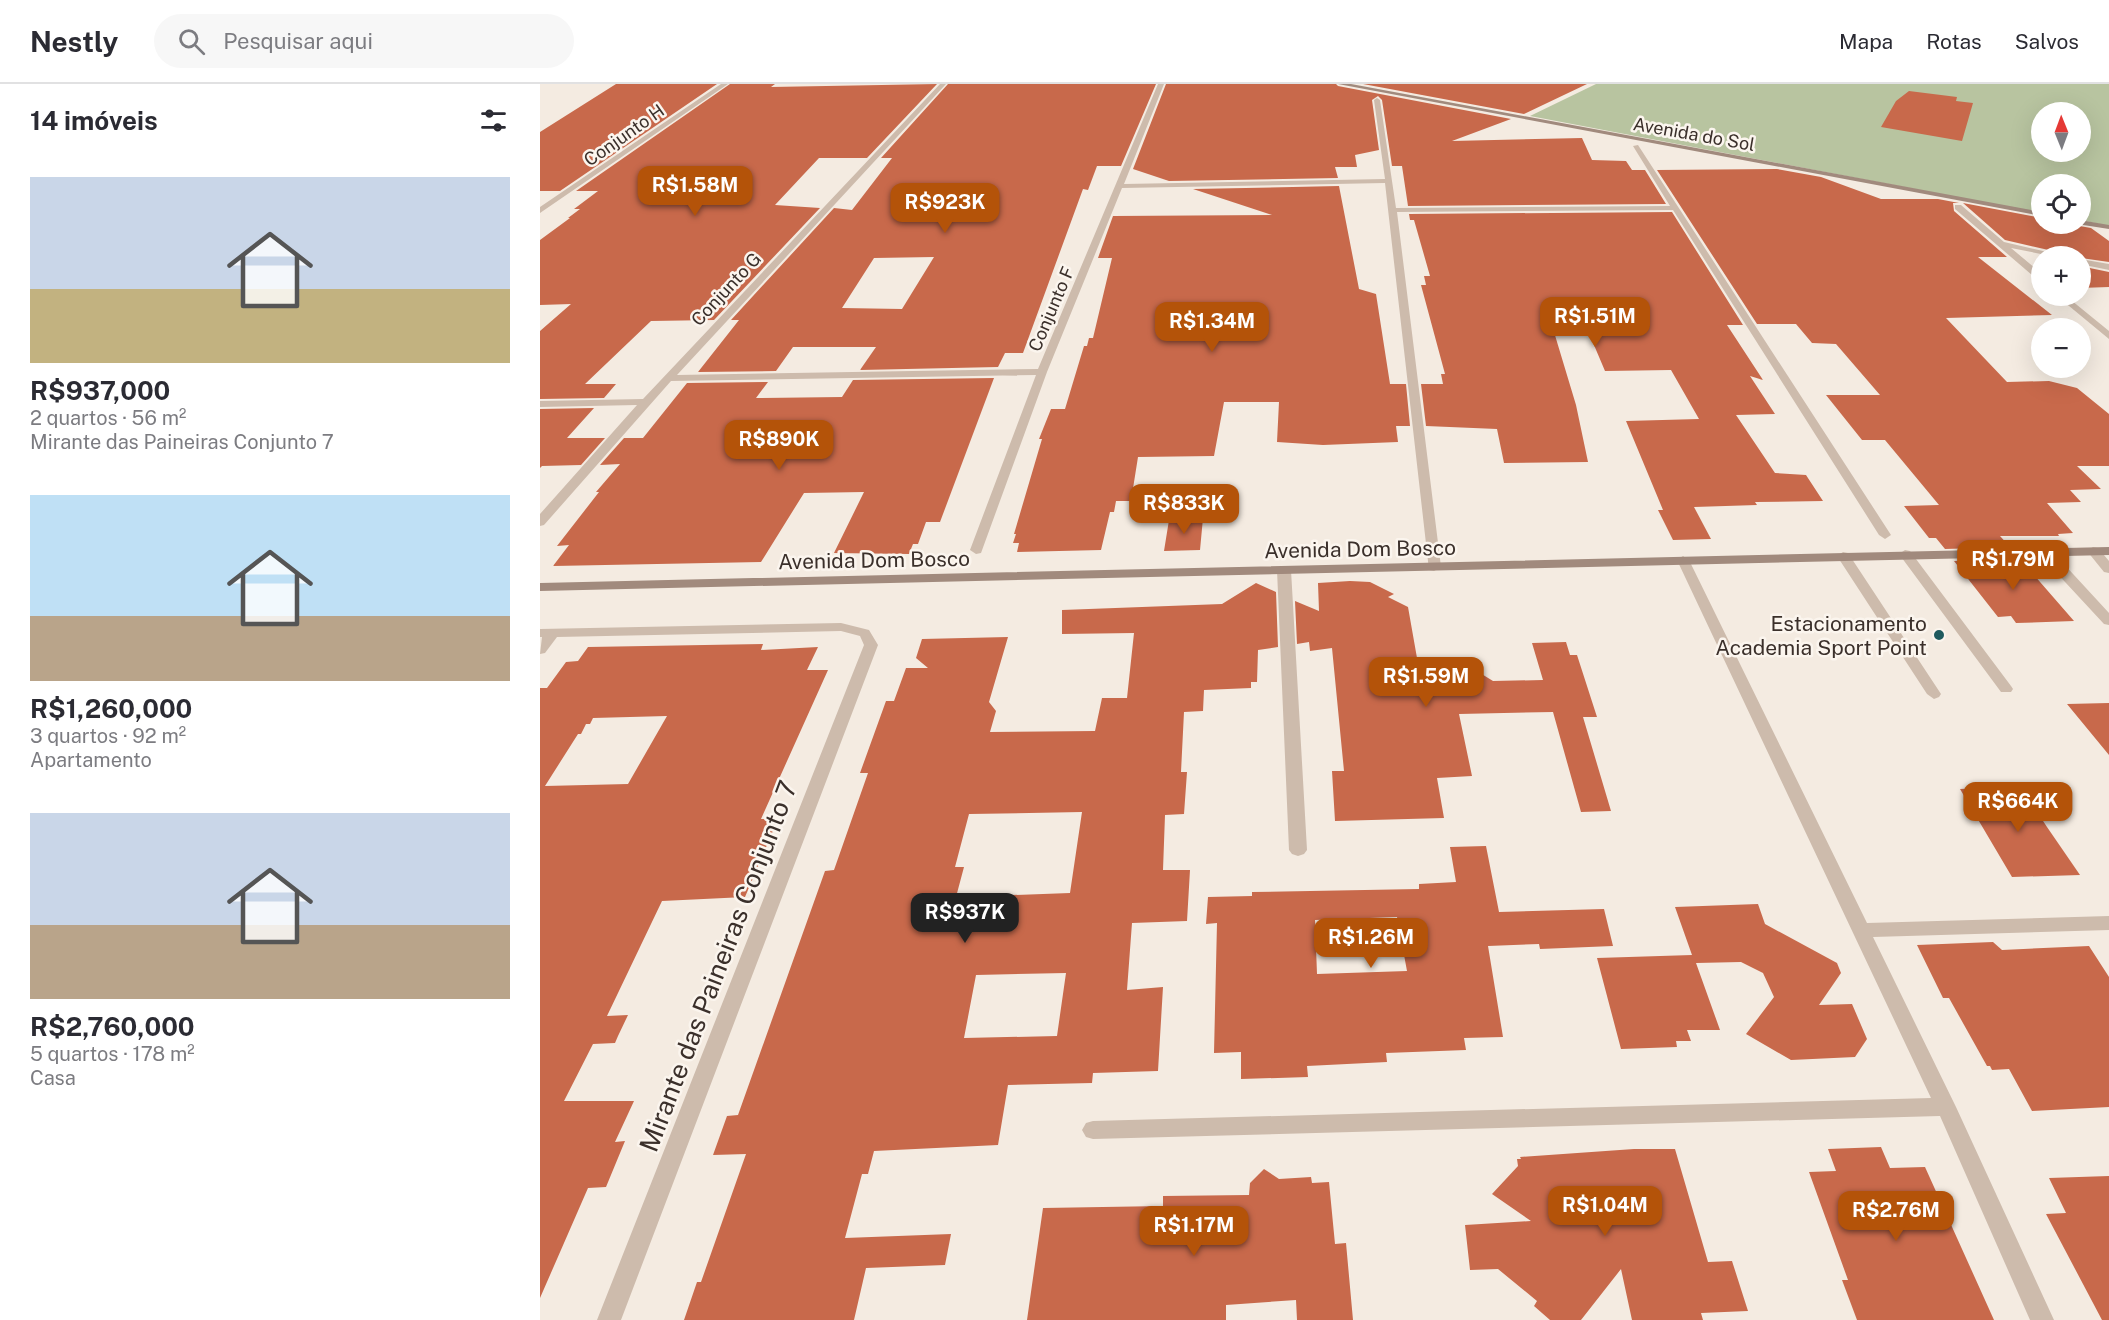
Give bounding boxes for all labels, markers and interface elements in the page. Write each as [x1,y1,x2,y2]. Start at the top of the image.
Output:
search box [154,14,574,68]
text: Nestly [30,25,118,58]
icon: search [175,25,208,58]
text: Pesquisar aqui [223,28,373,54]
text: Mapa [1839,29,1893,54]
text: Rotas [1926,29,1982,54]
text: Salvos [2015,29,2079,54]
street label: Conjunto H [580,100,668,170]
north arrow [2031,102,2091,162]
map controls [2031,102,2091,378]
icon: filters [477,104,510,137]
text: 14 imóveis [30,105,158,136]
street label: Avenida do Sol [1631,113,1757,155]
pin: R$1.58M [640,166,750,217]
text: R$1.58M [652,173,738,197]
button: locate [2031,174,2091,234]
pin: R$923K [896,183,994,234]
text: R$923K [904,190,986,214]
icon: home [216,216,324,324]
button: + [2031,246,2091,306]
street label: Conjunto G [687,248,765,330]
street label: Conjunto F [1024,263,1078,355]
pin: R$1.51M [1540,297,1650,348]
pin: R$1.34M [1157,302,1267,353]
text: R$1.51M [1554,304,1636,328]
text: R$1.34M [1169,309,1255,333]
button: − [2031,318,2091,378]
text: R$937,000 [30,375,170,406]
text: 2 quartos · 56 m² [30,406,186,430]
pin: R$890K [730,420,828,471]
text: R$890K [738,427,820,451]
text: Mirante das Paineiras Conjunto 7 [30,430,334,454]
pin: R$833K [1135,484,1233,535]
text: R$833K [1143,491,1225,515]
icon: home [216,534,324,642]
street label: Avenida Dom Bosco [1264,535,1456,563]
pin: R$1.79M [1958,540,2068,591]
street label: Avenida Dom Bosco [778,546,970,574]
text: R$1.79M [1971,547,2055,571]
place label: Estacionamento Academia Sport Point [1715,611,1927,660]
marker: Estacionamento Academia Sport Point [1932,628,1946,642]
pin: R$1.59M [1371,657,1481,708]
text: R$1.59M [1383,664,1469,688]
text: R$1,260,000 [30,693,192,724]
text: 3 quartos · 92 m² [30,724,186,748]
text: Apartamento [30,748,152,772]
street label: Mirante das Paineiras Conjunto 7 [633,776,803,1156]
pin: R$664K [1969,782,2067,833]
text: R$664K [1977,789,2059,813]
icon: home [216,852,324,960]
pin: R$937K [916,893,1014,944]
text: R$937K [925,900,1005,924]
pin: R$1.26M [1316,918,1426,969]
text: R$1.26M [1328,925,1414,949]
text: R$2,760,000 [30,1011,195,1042]
text: 5 quartos · 178 m² [30,1042,195,1066]
text: Casa [30,1066,76,1090]
pin: R$1.04M [1550,1186,1660,1237]
pin: R$2.76M [1841,1191,1951,1242]
text: R$1.04M [1562,1193,1648,1217]
text: R$2.76M [1852,1198,1940,1222]
pin: R$1.17M [1139,1206,1249,1257]
text: R$1.17M [1154,1213,1234,1237]

